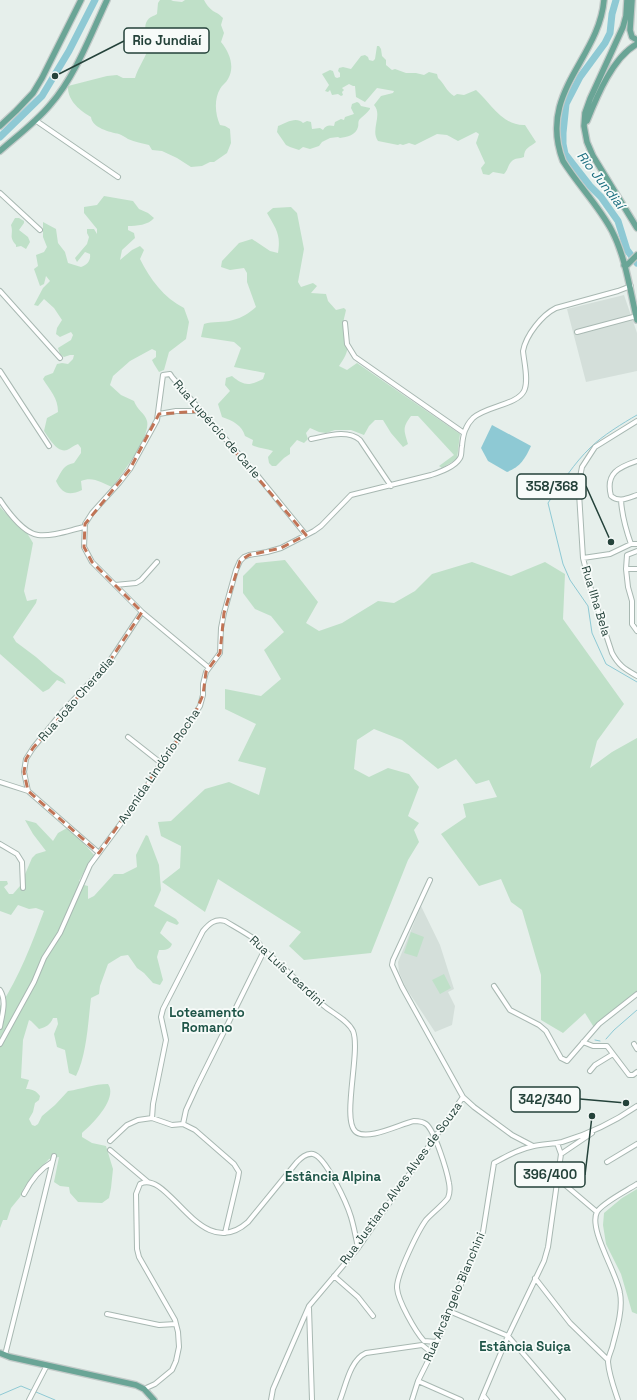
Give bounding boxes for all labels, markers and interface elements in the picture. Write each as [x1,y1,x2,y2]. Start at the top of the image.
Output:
callout: Rio Jundiaí [124,28,209,53]
text: Rio Jundiaí [132,32,202,49]
water label: Rio Jundiaí [573,148,630,214]
street label: Rua Lupércio de Carle [170,376,264,482]
callout: 358/368 [517,474,586,499]
text: 358/368 [526,478,578,495]
street label: Rua Ilha Bela [578,564,614,638]
street label: Rua João Cheradia [35,653,117,745]
street label: Avenida Lindório Rocha [115,705,203,826]
street label: Rua Luís Leardini [246,932,328,1010]
district label: Loteamento Romano [169,1004,245,1036]
callout: 342/340 [511,1087,580,1112]
text: 342/340 [518,1091,572,1108]
street label: Rua Justiano Alves Alves de Souza [336,1098,466,1268]
callout: 396/400 [515,1162,585,1187]
text: 396/400 [523,1166,577,1183]
district label: Estância Alpina [285,1168,382,1185]
street label: Rua Arcângelo Bianchini [419,1230,489,1364]
district label: Estância Suiça [479,1338,571,1355]

